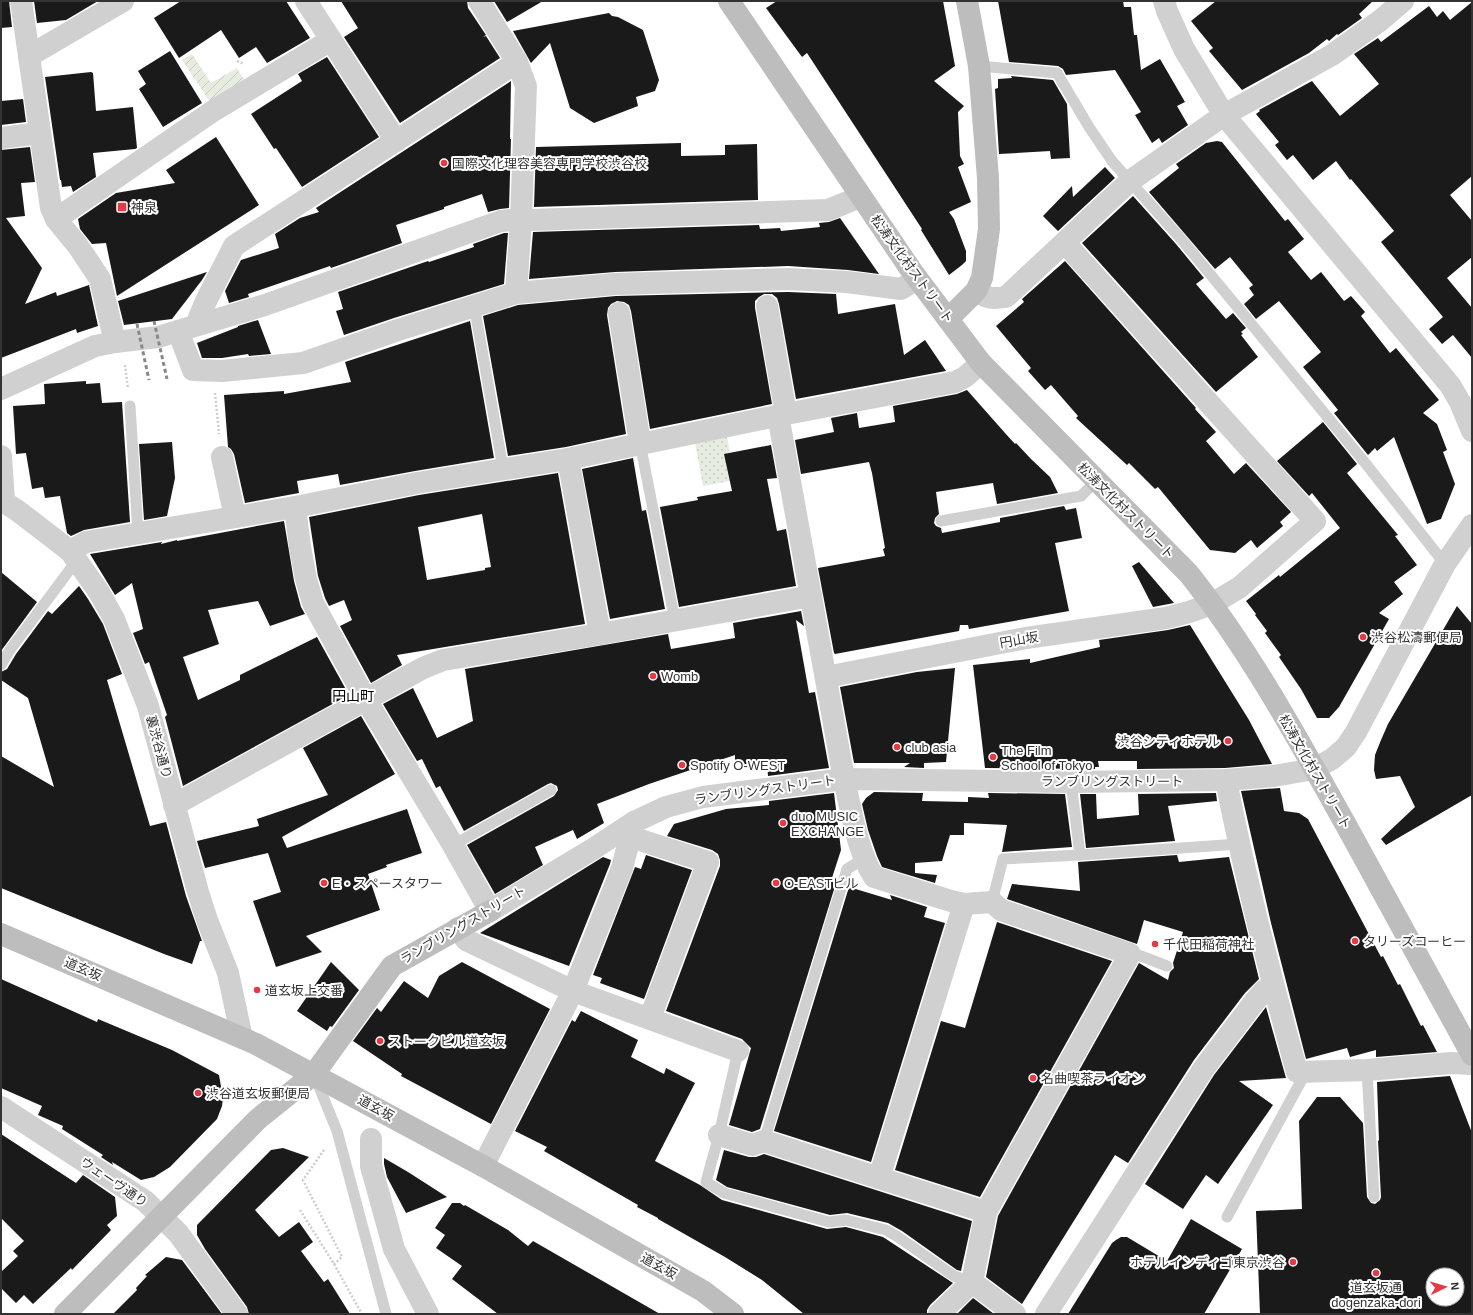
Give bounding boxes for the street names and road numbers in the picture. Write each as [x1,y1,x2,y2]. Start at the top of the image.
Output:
street label: 松涛文化村ストリート [868,212,956,326]
street label: 松涛文化村ストリート [1075,460,1177,562]
street label: 円山坂 [998,629,1040,651]
street label: 松涛文化村ストリート [1276,712,1354,832]
street label: 裏渋谷通り [143,714,175,780]
street label: ランブリングストリート [693,773,837,807]
street label: ランブリングストリート [1041,774,1183,789]
street label: ランブリングストリート [397,883,529,967]
street label: 道玄坂 [62,954,104,984]
street label: 道玄坂 [355,1092,397,1124]
street label: ウェーヴ通り [77,1154,151,1210]
street label: 道玄坂 [638,1250,680,1282]

